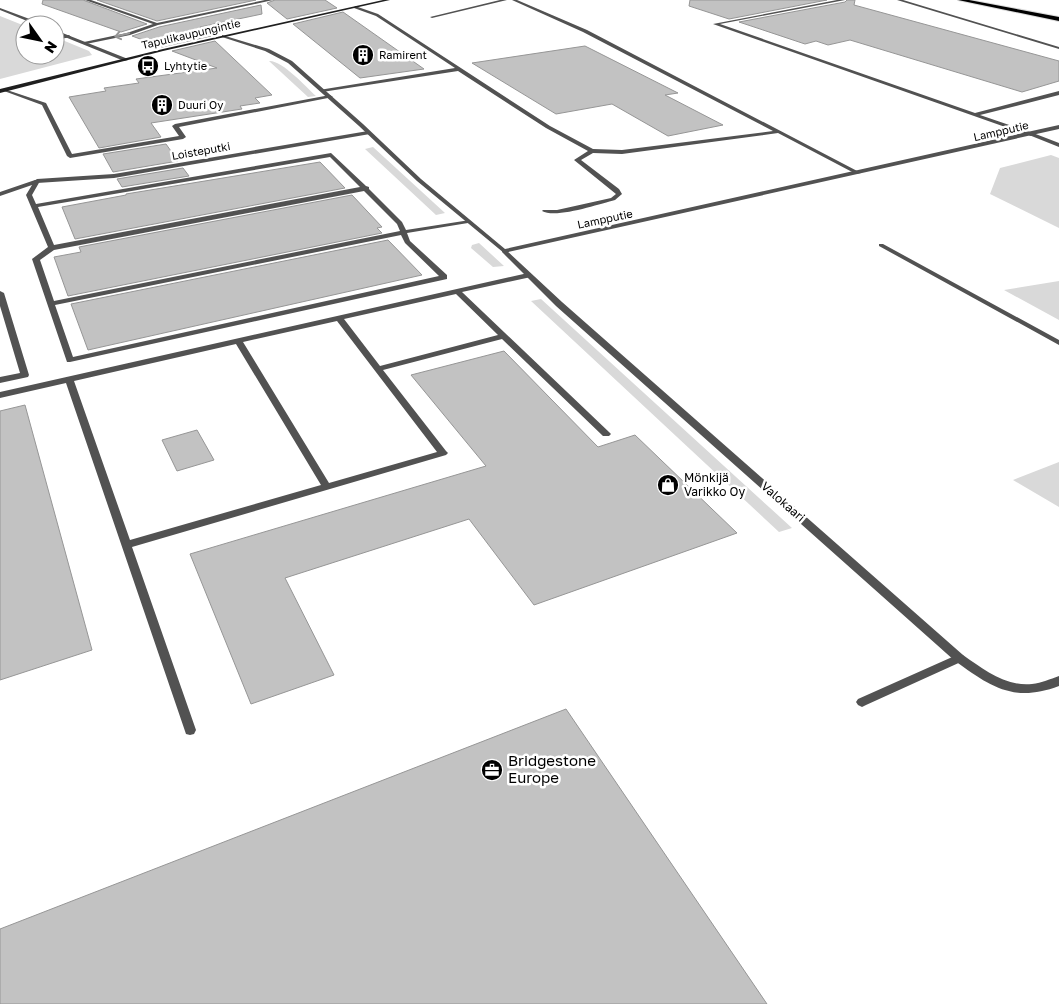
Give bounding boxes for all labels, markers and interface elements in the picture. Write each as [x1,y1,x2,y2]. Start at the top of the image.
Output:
north arrow [15,15,65,65]
street label: Tapulikaupungintie [140,16,242,51]
one-way arrow [115,31,131,41]
text: N [41,38,61,56]
building icon: Ramirent [351,43,375,67]
place label: Ramirent [379,48,427,61]
bus stop icon: Lyhtytie [136,54,160,78]
place label: Lyhtytie [164,59,207,72]
building icon: Duuri Oy [150,93,174,117]
place label: Duuri Oy [178,98,223,111]
street label: Lampputie [972,118,1030,143]
street label: Loisteputki [171,139,231,162]
street label: Lampputie [576,206,634,231]
place label: Mönkijä Varikko Oy [684,470,745,499]
shop icon: Mönkijä Varikko Oy [656,473,680,497]
street label: Valokaari [758,479,808,525]
place label: Bridgestone Europe [508,751,596,786]
office icon: Bridgestone Europe [480,758,504,782]

